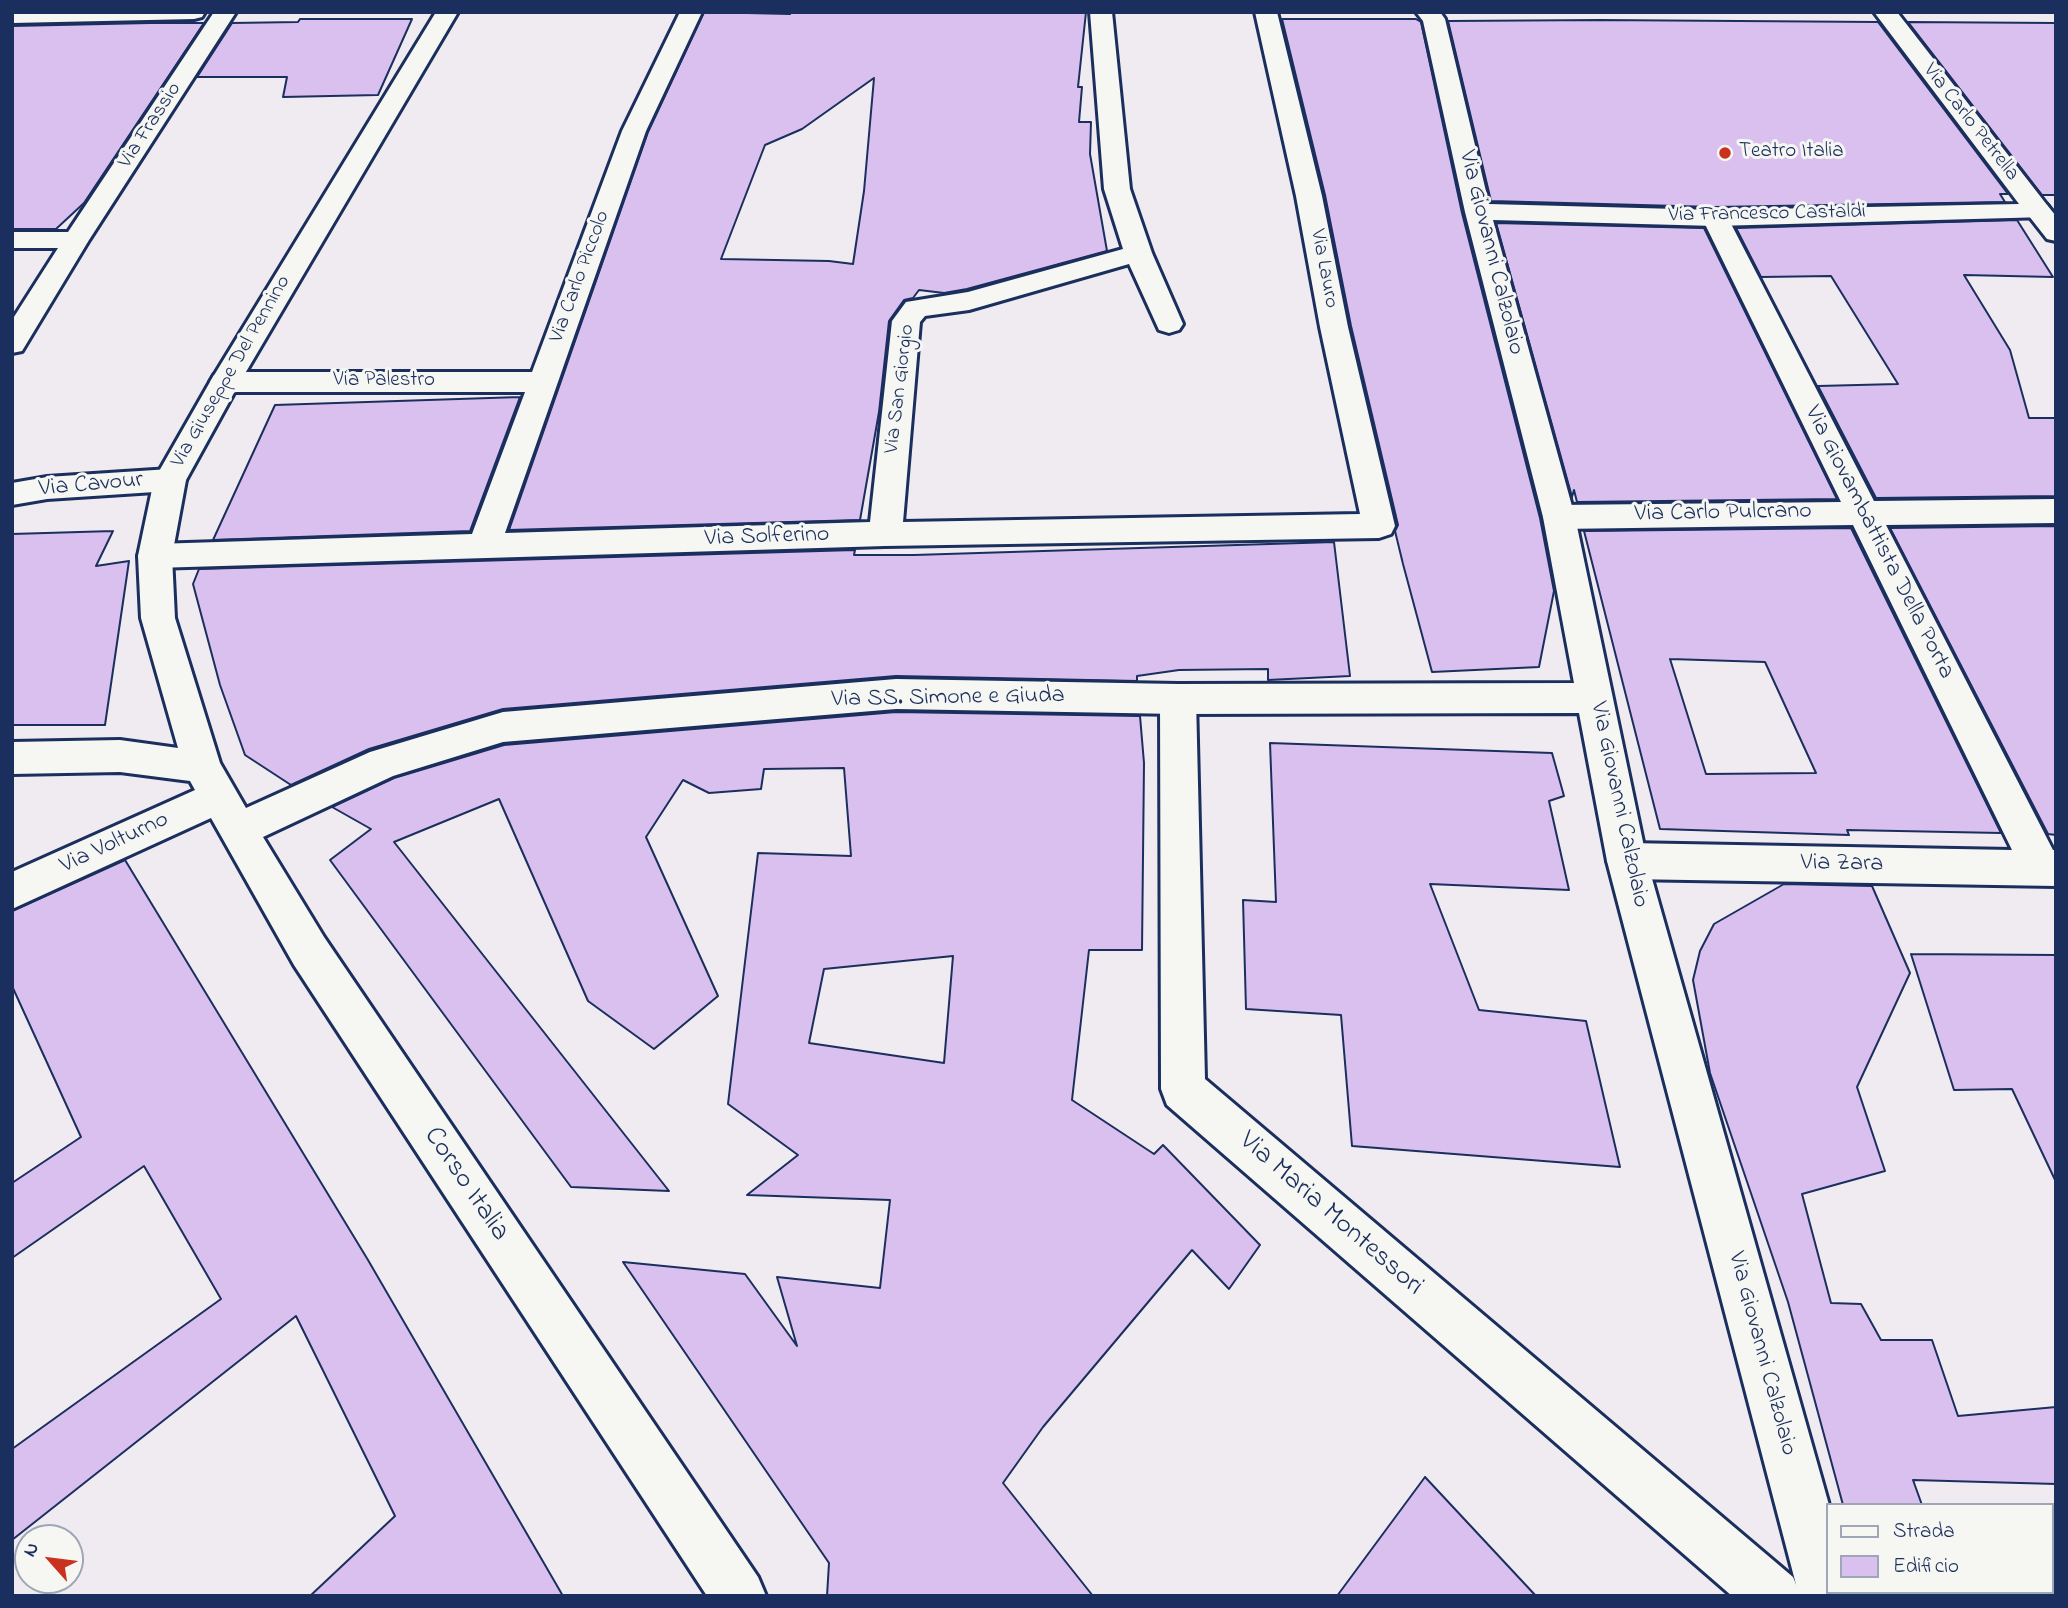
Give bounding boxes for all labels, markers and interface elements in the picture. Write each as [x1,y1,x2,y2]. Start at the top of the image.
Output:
street label: Via Carlo Petrella [1916,59,2024,187]
street label: Via Frassio [114,78,188,174]
place label: Teatro Italia [1739,140,1843,166]
marker: Teatro Italia [1717,145,1733,161]
street label: Via Giovanni Calzolaio [1451,148,1529,358]
street label: Via Francesco Castaldi [1668,201,1866,229]
street label: Via Carlo Piccolo [545,208,617,346]
street label: Via Lauro [1303,227,1343,311]
street label: Via Giuseppe Del Pennino [167,272,297,472]
street label: Via San Giorgio [881,323,921,455]
street label: Via Palestro [333,369,435,395]
street label: Via Giovambattista Della Porta [1796,402,1960,684]
street label: Via Cavour [38,467,144,505]
street label: Via Carlo Pulcrano [1634,498,1812,530]
street label: Via Solferino [704,521,830,555]
street label: Via SS. Simone e Giuda [831,683,1065,715]
street label: Via Giovanni Calzolaio [1582,700,1654,910]
street label: Via Volturno [56,806,174,882]
street label: Via Zara [1800,850,1884,880]
street label: Corso Italia [415,1122,515,1248]
street label: Via Maria Montessori [1231,1126,1429,1304]
street label: Via Giovanni Calzolaio [1720,1249,1802,1459]
legend [1826,1503,2054,1594]
text: Strada [1893,1517,1955,1547]
north arrow [14,1524,84,1594]
text: N [17,1538,47,1562]
text: Edificio [1893,1552,1959,1582]

